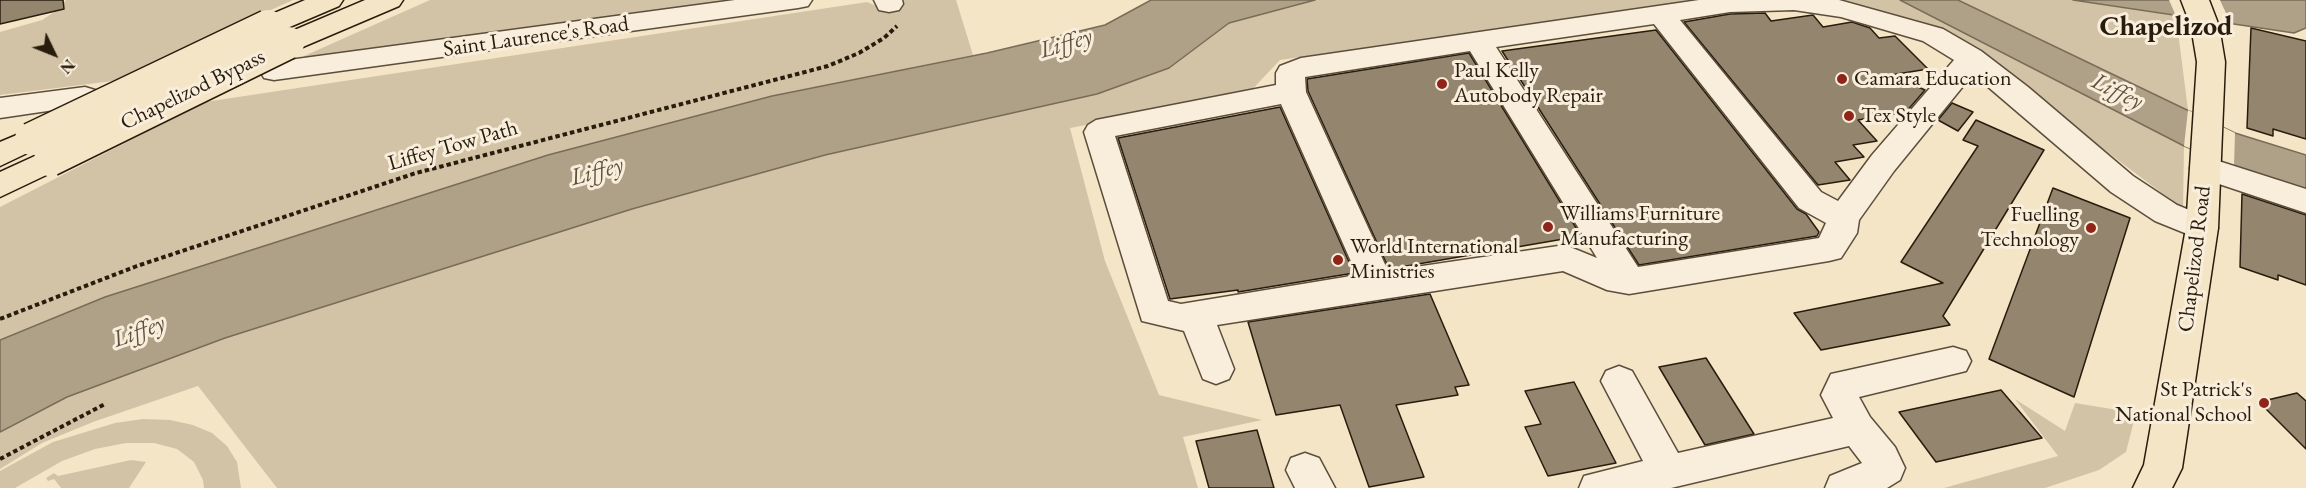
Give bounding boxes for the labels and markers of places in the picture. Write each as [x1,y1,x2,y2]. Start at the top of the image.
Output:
place label: Paul Kelly Autobody Repair [1454,58,1603,110]
place label: Camara Education [1854,66,2012,92]
marker: Camara Education [1835,72,1849,86]
marker: Paul Kelly Autobody Repair [1435,77,1449,91]
place label: Tex Style [1861,103,1936,129]
marker: Tex Style [1842,109,1856,123]
place label: Williams Furniture Manufacturing [1560,201,1720,252]
place label: Fuelling Technology [1980,202,2079,254]
marker: Williams Furniture Manufacturing [1541,220,1555,234]
marker: Fuelling Technology [2084,221,2098,235]
place label: World International Ministries [1350,234,1518,286]
marker: World International Ministries [1331,253,1345,267]
place label: St Patrick's National School [2115,377,2252,428]
marker: St Patrick's National School [2257,396,2271,410]

